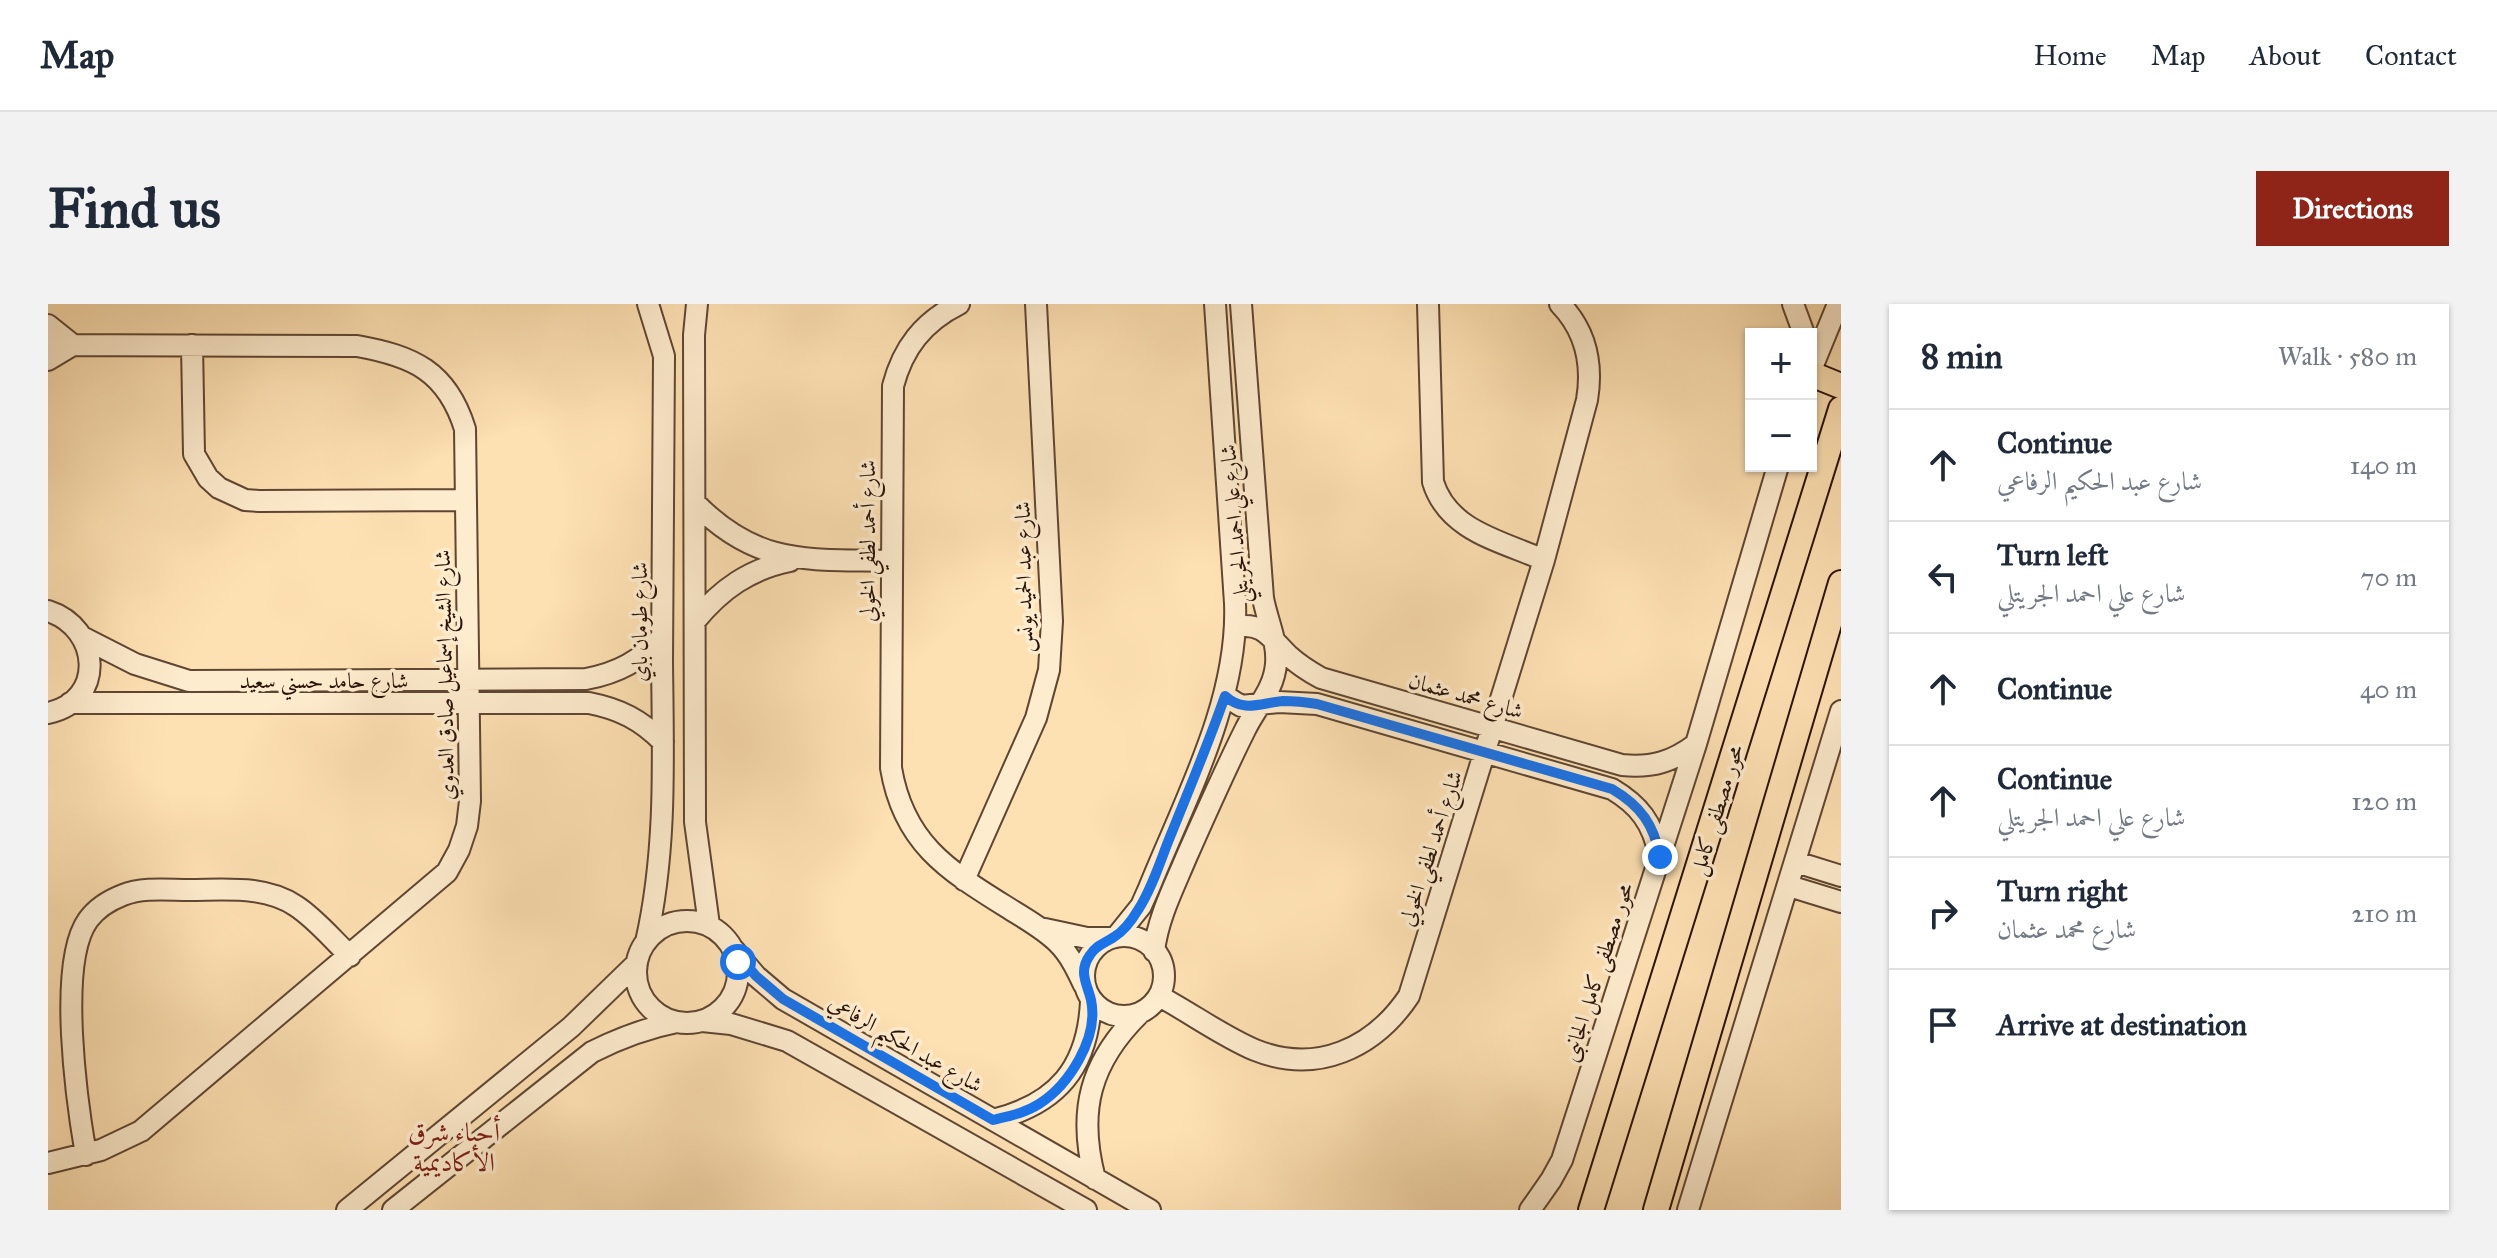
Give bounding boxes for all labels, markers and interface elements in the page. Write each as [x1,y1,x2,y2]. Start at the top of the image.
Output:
text: Map [40,32,114,78]
text: Home [2034,38,2107,73]
text: Map [2151,38,2205,73]
text: About [2249,38,2321,73]
text: Contact [2365,38,2457,73]
button: Directions [2256,171,2449,246]
text: Find us [48,174,221,242]
map controls [1745,328,1817,472]
button: + [1745,328,1817,400]
text: 8 min [1921,336,2003,377]
text: Walk · 580 m [2278,340,2417,372]
button: − [1745,400,1817,472]
text: Continue [1997,425,2112,461]
street label: شارع علي احمد الجريتلي [1214,443,1263,605]
icon: ahead [1921,443,1965,487]
text: 140 m [2350,449,2417,481]
street label: شارع أحمد لطفي الخولي [852,460,890,622]
text: شارع عبد الحكيم الرفاعي [1997,465,2202,497]
street label: شارع عبد الحميد يونس [1009,501,1043,653]
text: Turn left [1997,537,2108,573]
street label: شارع الشيخ إسماعيل صادق العدوي [429,549,466,801]
icon: left [1921,555,1965,599]
text: 70 m [2361,561,2417,593]
street label: شارع طومان باي [626,562,658,682]
text: شارع علي احمد الجريتلي [1997,577,2186,609]
street label: شارع محمد عثمان [1404,666,1526,729]
street label: شارع حامد حسني سعيد [240,667,408,701]
icon: ahead [1921,667,1965,711]
text: Continue [1997,671,2112,707]
text: 40 m [2360,673,2417,705]
street label: محور مصطفى كامل [1684,741,1752,880]
text: Continue [1997,761,2112,797]
street label: شارع أحمد لطفي الخولي [1391,766,1477,932]
icon: ahead [1921,779,1965,823]
text: 120 m [2351,785,2417,817]
text: شارع علي احمد الجريتلي [1997,801,2186,833]
route end [1642,839,1678,875]
text: Turn right [1997,873,2128,909]
street label: محور مصطفى كامل الجانبى [1556,879,1642,1066]
icon: right [1921,891,1965,935]
text: 210 m [2351,897,2417,929]
text: شارع محمد عثمان [1997,913,2136,945]
route start [720,944,756,980]
street label: شارع عبد الحكيم الرفاعي [820,988,988,1105]
icon: arrive [1921,1003,1965,1047]
text: Arrive at destination [1997,1007,2247,1043]
district label: أحياء شرق الأكاديمية [408,1115,500,1178]

